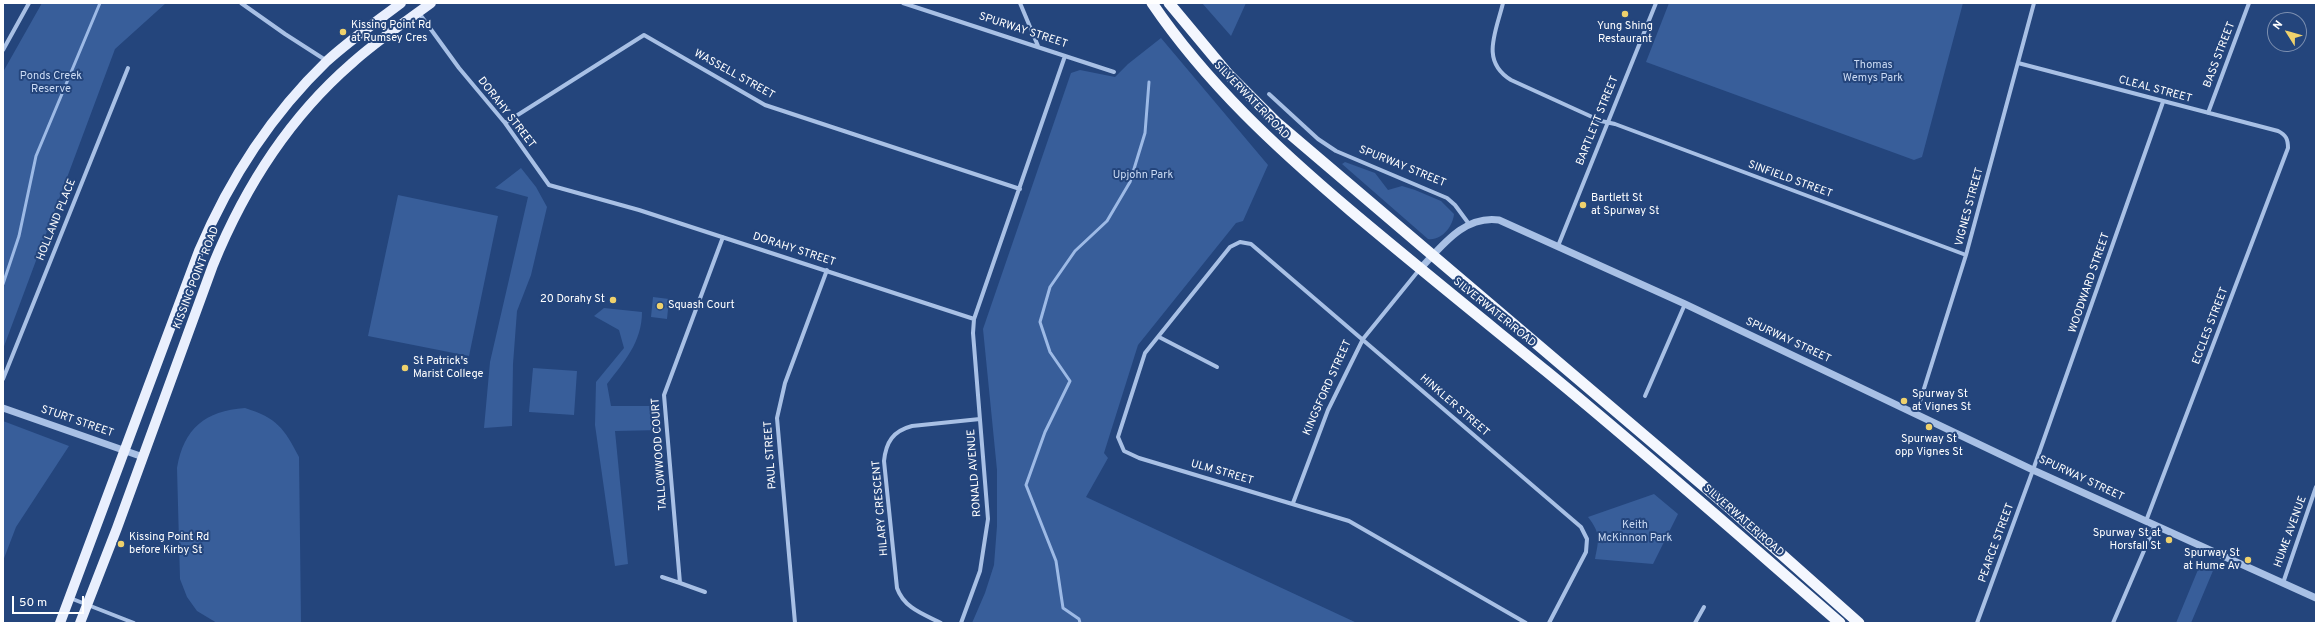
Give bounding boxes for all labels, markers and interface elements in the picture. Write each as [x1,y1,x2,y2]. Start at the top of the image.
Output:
marker: Yung Shing Restaurant [1620,9,1630,19]
street label: SPURWAY STREET [977,10,1069,52]
north arrow [2267,12,2307,52]
text: N [2270,18,2286,33]
place label: Kissing Point Rd at Rumsey Cres [351,19,431,45]
place label: Yung Shing Restaurant [1597,20,1653,46]
street label: BASS STREET [2201,20,2239,90]
marker: Kissing Point Rd at Rumsey Cres [338,27,348,37]
street label: WASSELL STREET [691,47,777,103]
street label: SILVERWATER ROAD [1211,59,1291,143]
park label: Thomas Wemys Park [1843,59,1903,85]
park label: Ponds Creek Reserve [20,70,82,96]
street label: BARTLETT STREET [1574,74,1622,168]
street label: CLEAL STREET [2117,74,2193,106]
street label: DORAHY STREET [474,75,538,151]
street label: SPURWAY STREET [1357,144,1447,190]
street label: SINFIELD STREET [1746,159,1834,201]
street label: VIGNES STREET [1953,166,1987,248]
park label: Upjohn Park [1113,169,1173,183]
street label: HOLLAND PLACE [35,177,79,263]
place label: Bartlett St at Spurway St [1591,192,1659,218]
marker: Bartlett St at Spurway St [1578,200,1588,210]
street label: KISSING POINT ROAD [171,225,223,331]
street label: DORAHY STREET [751,230,837,270]
street label: WOODWARD STREET [2067,231,2113,335]
street label: SILVERWATER ROAD [1450,276,1538,350]
street label: ECCLES STREET [2190,286,2232,366]
place label: 20 Dorahy St [540,293,605,307]
marker: 20 Dorahy St [608,295,618,305]
place label: Squash Court [668,299,735,313]
marker: Squash Court [655,301,665,311]
street label: SPURWAY STREET [1743,315,1833,367]
street label: KINGSFORD STREET [1301,338,1355,438]
place label: St Patrick's Marist College [413,355,483,381]
marker: St Patrick's Marist College [400,363,410,373]
street label: HINKLER STREET [1417,372,1491,440]
place label: Spurway St at Vignes St [1912,388,1971,414]
marker: Spurway St at Vignes St [1899,396,1909,406]
street label: TALLOWWOOD COURT [649,397,671,511]
street label: STURT STREET [39,403,115,441]
street label: PAUL STREET [762,420,780,490]
marker: Spurway St opp Vignes St [1924,422,1934,432]
street label: RONALD AVENUE [965,429,985,517]
place label: Spurway St opp Vignes St [1895,433,1963,459]
street label: SPURWAY STREET [2036,453,2126,505]
street label: ULM STREET [1189,458,1255,488]
street label: HILARY CRESCENT [870,460,892,556]
street label: SILVERWATER ROAD [1700,482,1786,560]
street label: HUME AVENUE [2272,494,2310,570]
street label: PEARCE STREET [1976,501,2018,585]
park label: Keith McKinnon Park [1598,519,1672,545]
place label: Spurway St at Horsfall St [2093,527,2161,553]
place label: Kissing Point Rd before Kirby St [129,531,209,557]
marker: Spurway St at Horsfall St [2164,535,2174,545]
marker: Kissing Point Rd before Kirby St [116,539,126,549]
place label: Spurway St at Hume Av [2183,547,2240,573]
marker: Spurway St at Hume Av [2243,555,2253,565]
scale bar [14,588,86,614]
text: 50 m [19,595,47,611]

